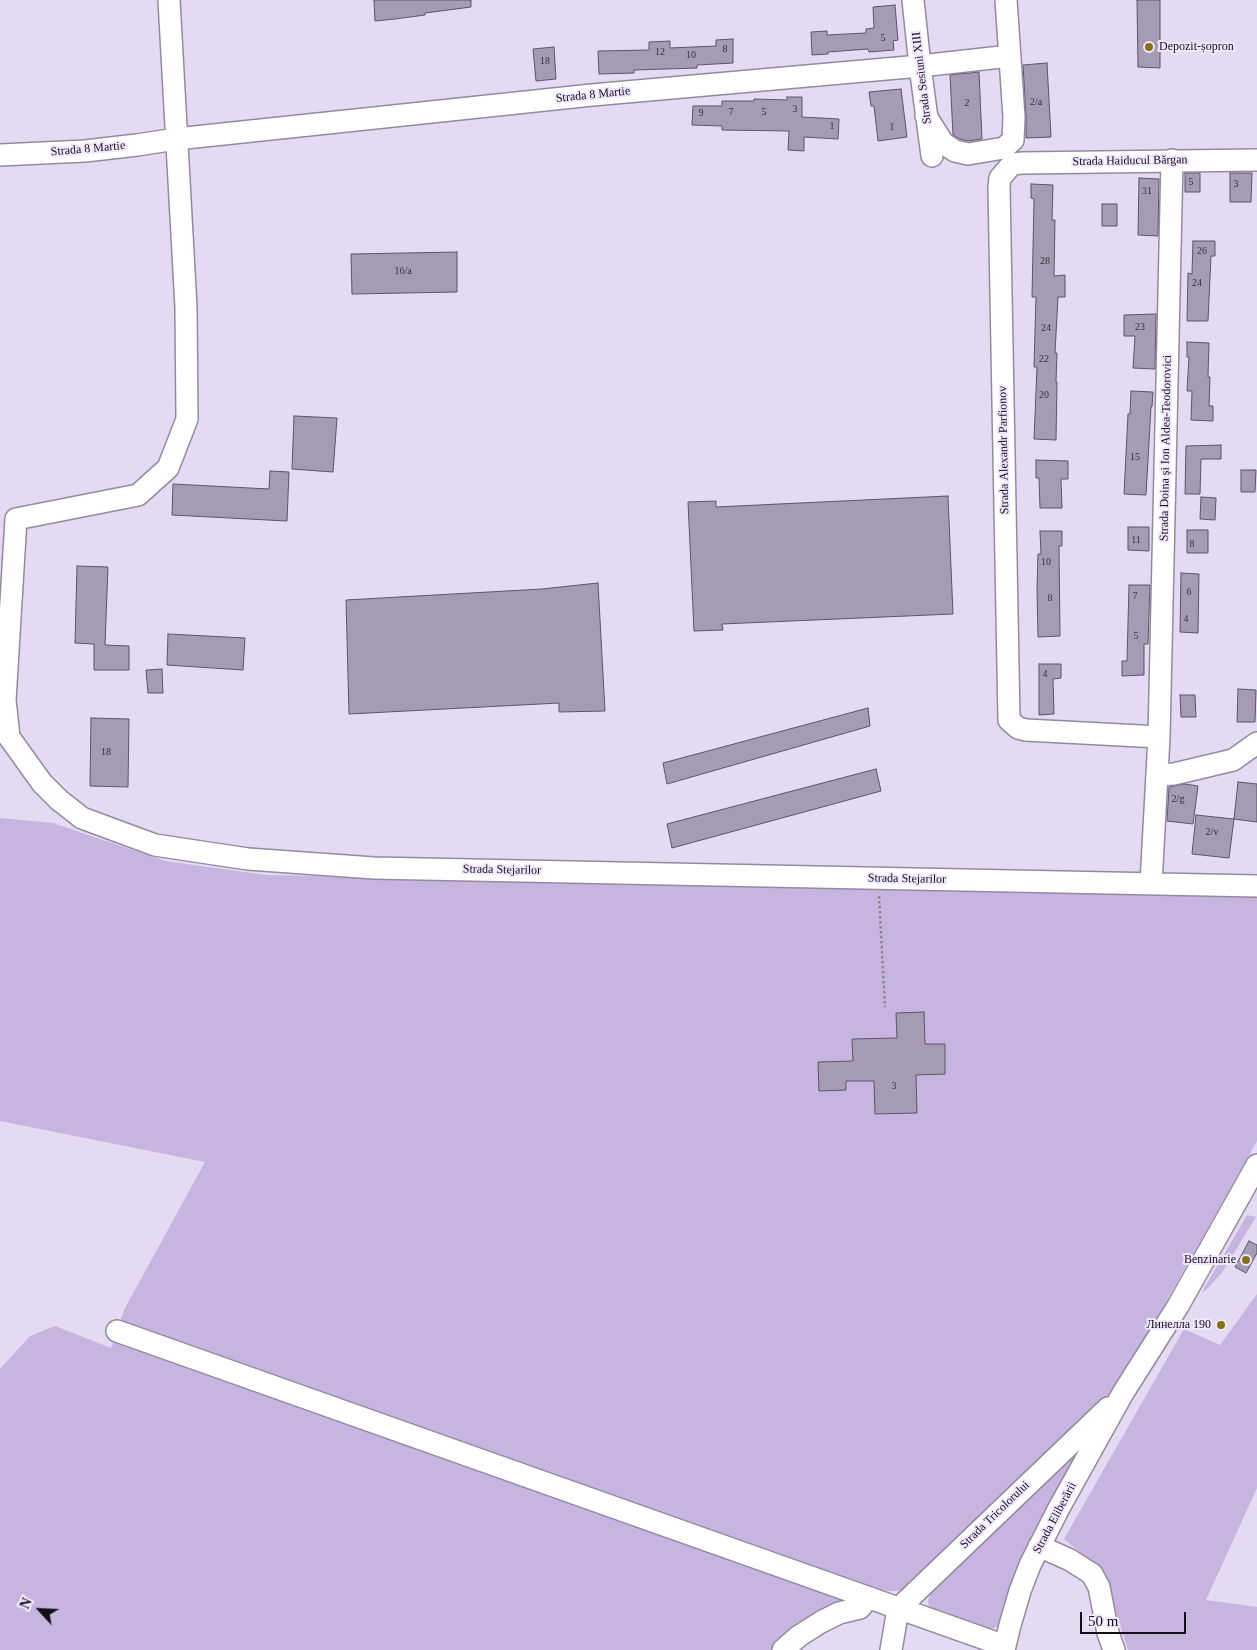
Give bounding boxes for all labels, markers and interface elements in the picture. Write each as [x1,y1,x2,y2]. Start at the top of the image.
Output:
street label: Strada Sesiuni XIII [909,31,935,125]
house number: 5 [880,32,886,44]
place label: Depozit-șopron [1159,40,1234,54]
marker: Depozit-șopron [1143,41,1155,53]
house number: 8 [722,43,728,55]
house number: 12 [655,46,665,58]
house number: 10 [686,49,696,61]
house number: 18 [540,55,550,67]
street label: Strada 8 Martie [555,84,631,106]
house number: 2/a [1030,96,1042,108]
house number: 2 [964,97,970,109]
house number: 3 [792,103,798,115]
house number: 7 [728,106,734,118]
house number: 5 [762,106,766,118]
house number: 9 [698,107,704,119]
house number: 1 [830,120,834,132]
house number: 1 [890,121,894,133]
street label: Strada 8 Martie [50,139,126,159]
street label: Strada Haiducul Bărgan [1072,153,1188,169]
house number: 5 [1188,176,1194,188]
house number: 3 [1234,178,1238,190]
house number: 31 [1142,185,1152,197]
house number: 26 [1197,245,1207,257]
house number: 28 [1040,255,1050,267]
house number: 16/a [394,265,412,277]
house number: 24 [1192,277,1202,289]
house number: 23 [1135,321,1145,333]
house number: 24 [1041,322,1051,334]
house number: 22 [1039,353,1049,365]
street label: Strada Doina și Ion Aldea-Teodorovici [1157,355,1175,541]
street label: Strada Alexandr Parfionov [996,386,1012,514]
house number: 20 [1039,389,1049,401]
house number: 15 [1130,451,1140,463]
house number: 11 [1131,534,1141,546]
house number: 8 [1190,538,1194,550]
house number: 10 [1041,556,1051,568]
house number: 6 [1186,586,1192,598]
house number: 7 [1132,590,1138,602]
house number: 8 [1048,592,1052,604]
house number: 4 [1184,613,1188,625]
house number: 5 [1134,630,1138,642]
house number: 4 [1042,668,1048,680]
house number: 18 [101,746,111,758]
house number: 2/g [1172,793,1184,805]
house number: 2/v [1206,826,1218,838]
street label: Strada Stejarilor [463,862,541,878]
street label: Strada Stejarilor [868,871,946,887]
house number: 3 [892,1080,896,1092]
place label: Benzinarie [1184,1253,1236,1267]
marker: Benzinarie [1240,1254,1252,1266]
place label: Линелла 190 [1146,1318,1211,1332]
marker: Линелла 190 [1215,1319,1227,1331]
street label: Strada Tricolorului [957,1478,1033,1552]
street label: Strada Eliberării [1030,1480,1080,1556]
north arrow [15,1585,65,1635]
text: N [17,1596,35,1611]
scale bar [1082,1602,1188,1634]
text: 50 m [1088,1613,1118,1629]

